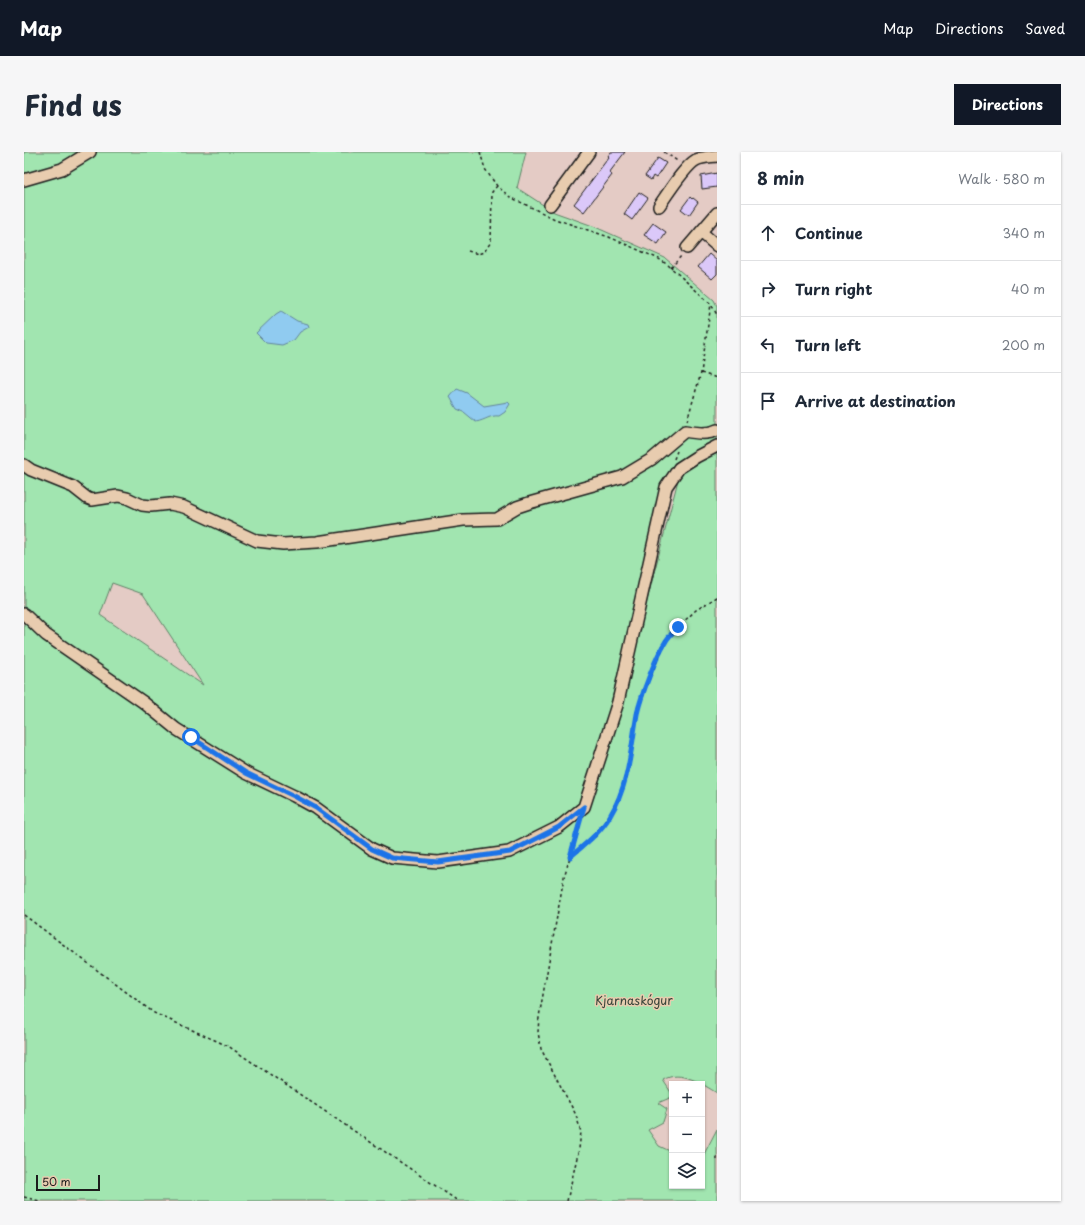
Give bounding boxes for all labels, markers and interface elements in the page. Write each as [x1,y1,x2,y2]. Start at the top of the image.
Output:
text: Map [20,14,62,42]
text: Map [883,18,913,39]
text: Directions [935,18,1003,39]
text: Saved [1025,18,1065,39]
text: Find us [24,83,122,126]
button: Directions [954,84,1061,125]
text: 8 min [757,165,805,191]
text: Walk · 580 m [958,169,1045,188]
text: Continue [795,221,863,244]
icon: ahead [757,222,779,244]
text: 340 m [1002,223,1045,242]
text: Turn right [795,277,872,300]
icon: right [757,278,779,300]
text: 40 m [1011,279,1045,298]
text: Turn left [795,333,861,356]
icon: left [757,334,779,356]
text: 200 m [1002,335,1045,354]
text: Arrive at destination [795,389,956,412]
icon: arrive [757,390,779,412]
route end [669,618,687,636]
route start [182,728,200,746]
park label: Kjarnaskógur [595,991,673,1009]
map controls [669,1081,705,1189]
button: + [669,1081,705,1117]
button: − [669,1117,705,1153]
button: layers [669,1153,705,1189]
scale bar [36,1173,100,1192]
text: 50 m [42,1173,71,1190]

